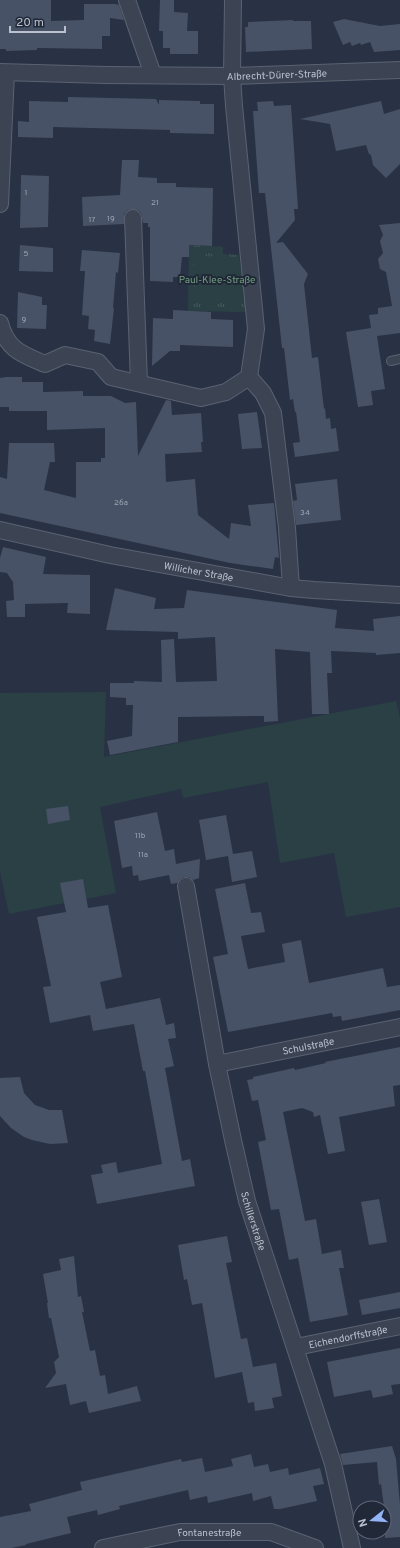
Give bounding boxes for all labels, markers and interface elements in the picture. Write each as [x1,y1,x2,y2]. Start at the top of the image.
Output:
scale bar [10,8,65,34]
text: 20 m [16,15,44,31]
street label: Albrecht-Dürer-Straße [227,68,327,84]
house number: 1 [25,188,27,198]
house number: 21 [151,198,159,208]
house number: 19 [107,214,115,224]
house number: 17 [88,215,96,225]
house number: 5 [24,249,29,259]
park label: Paul-Klee-Straße [179,274,255,287]
house number: 9 [22,315,27,325]
house number: 26a [114,498,128,508]
house number: 34 [300,508,310,518]
street label: Willicher Straße [163,560,234,585]
house number: 11b [135,831,146,841]
house number: 11a [138,850,148,860]
street label: Schulstraße [281,1035,336,1059]
street label: Schillerstraße [237,1190,268,1253]
street label: Eichendorffstraße [308,1324,389,1352]
north arrow [352,1500,392,1540]
text: N [356,1517,371,1528]
street label: Fontanestraße [176,1526,241,1540]

